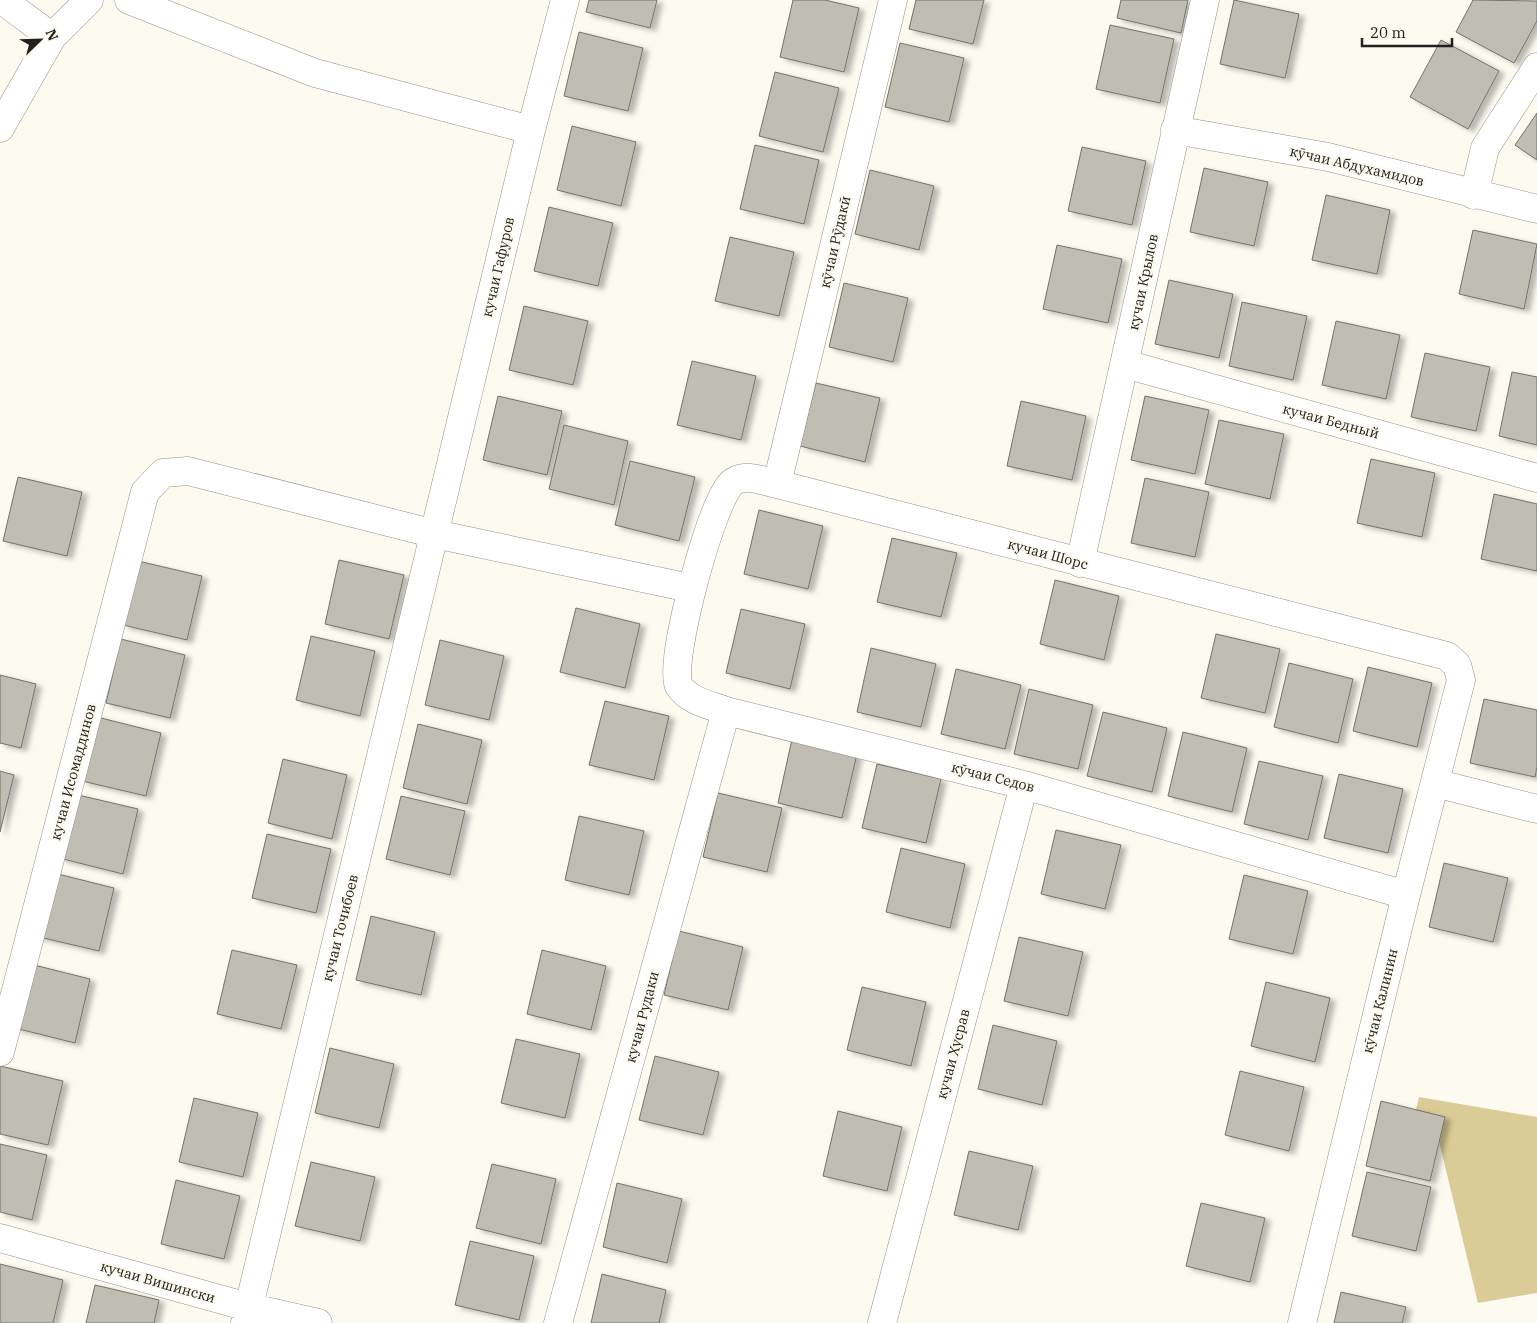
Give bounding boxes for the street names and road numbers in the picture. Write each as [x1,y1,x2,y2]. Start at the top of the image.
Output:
street label: кӯчаи Абдухамидов [1288,142,1426,190]
street label: кӯчаи Рӯдакӣ [816,194,854,290]
street label: кучаи Гафуров [478,215,518,319]
street label: кучаи Крылов [1124,232,1162,332]
street label: кучаи Бедный [1281,399,1381,443]
street label: кучаи Шорс [1006,535,1090,573]
street label: кучаи Исомаддинов [46,702,100,842]
street label: кӯчаи Седов [950,758,1037,796]
street label: кучаи Точибоев [318,872,362,984]
street label: кӯчаи Калинин [1358,947,1402,1055]
street label: кучаи Рудаки [621,969,663,1065]
street label: кучаи Хусрав [932,1007,974,1101]
street label: кучаи Вишински [99,1257,217,1307]

